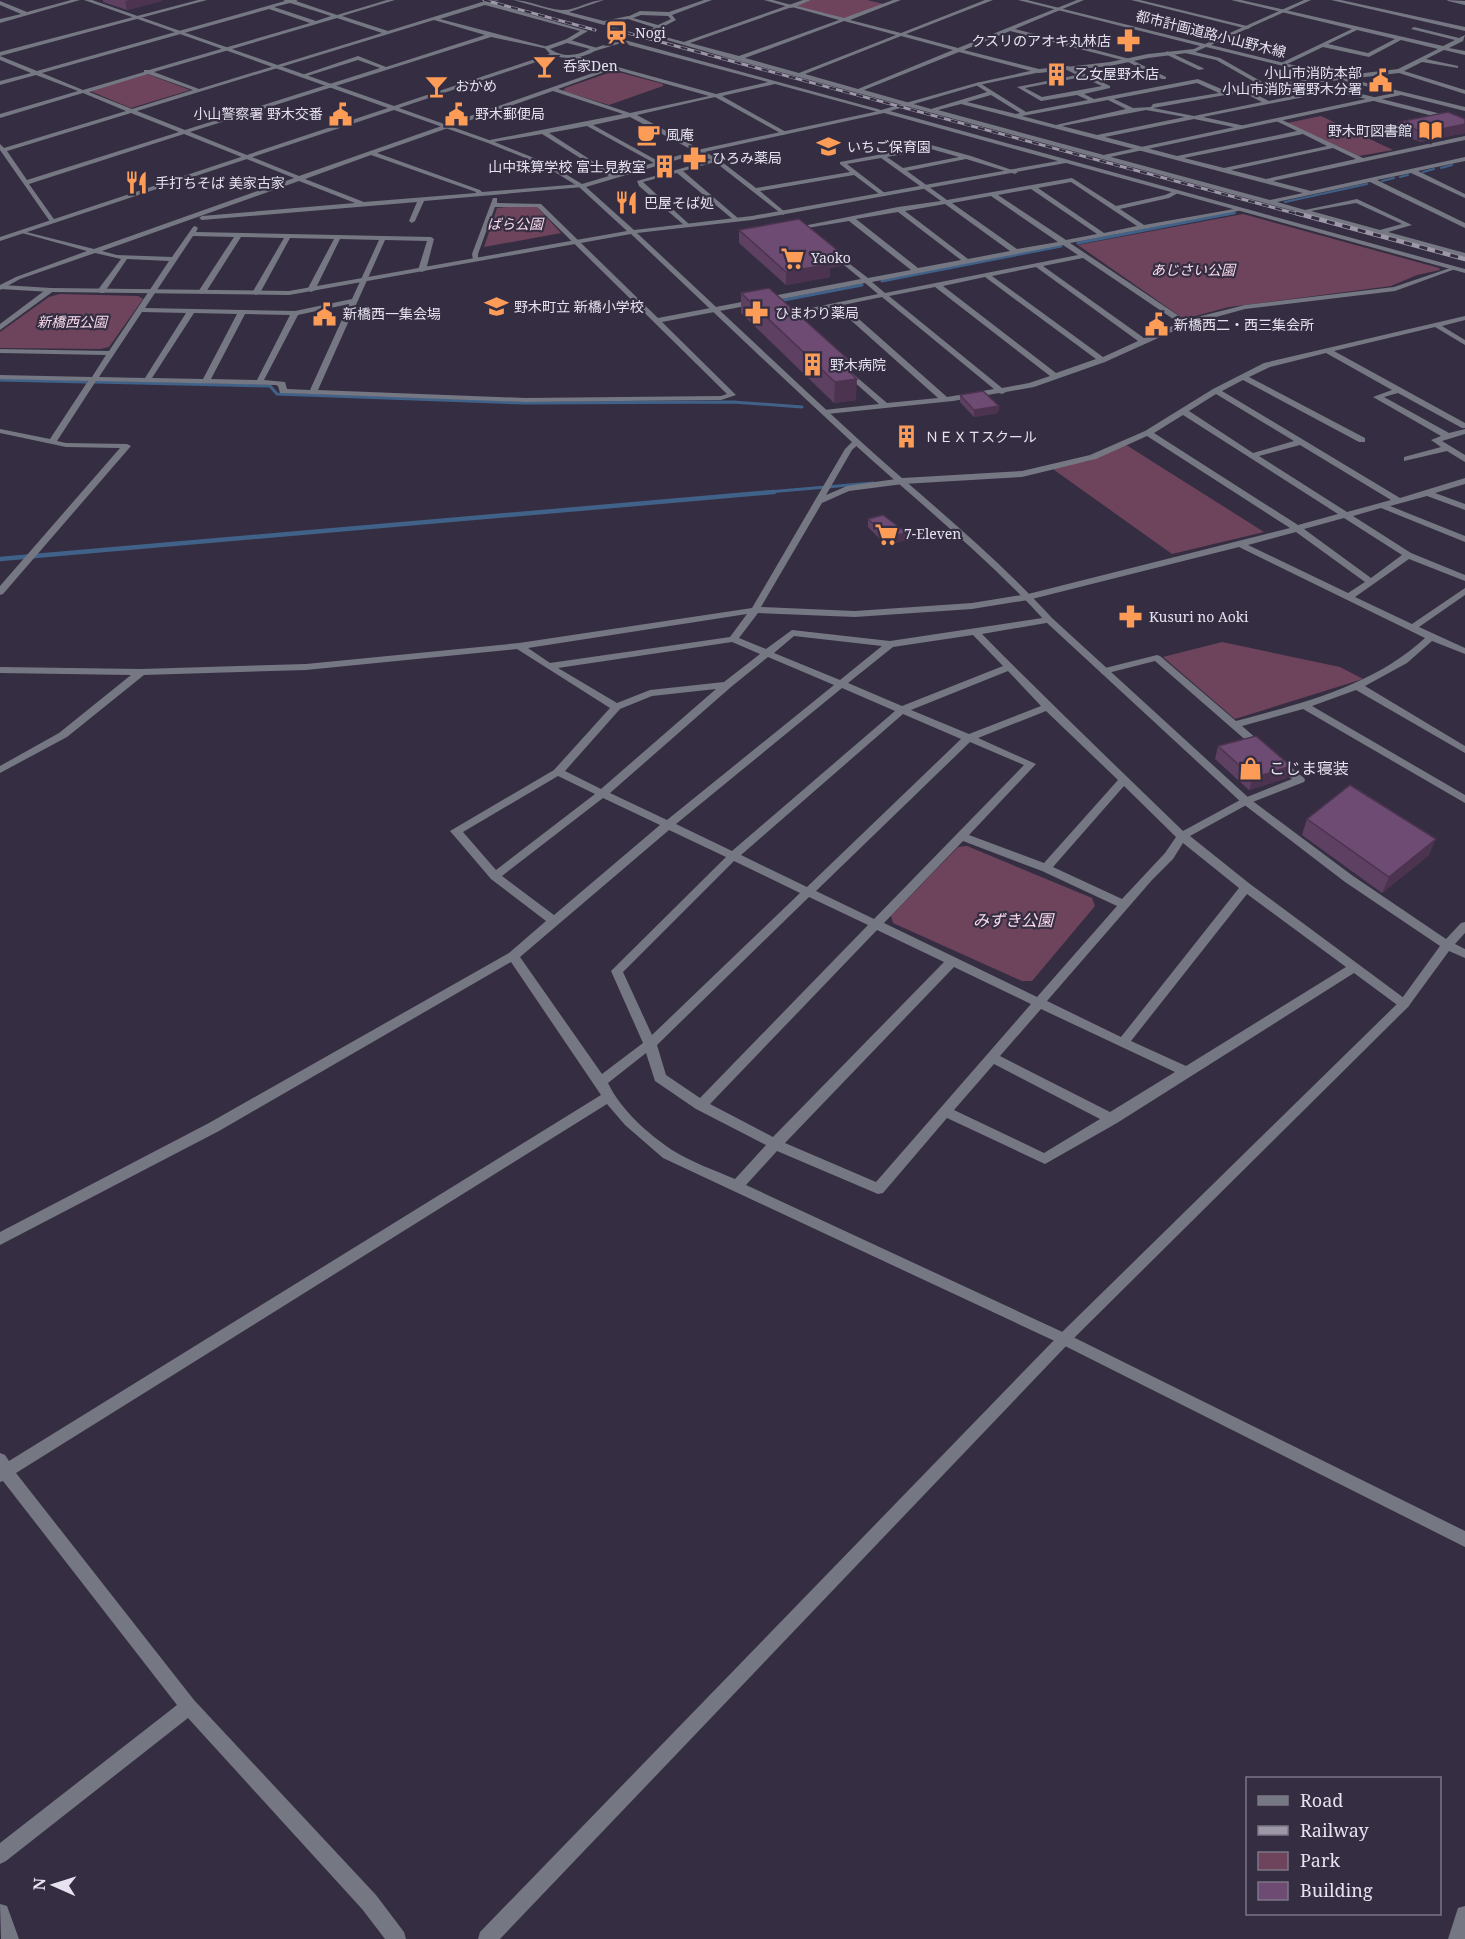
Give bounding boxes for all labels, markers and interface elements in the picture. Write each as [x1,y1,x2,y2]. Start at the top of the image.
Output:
street label: 都市計画道路小山野木線 [1134,6,1288,61]
station icon: Nogi [604,20,630,46]
place label: Nogi [635,23,666,42]
pharmacy icon: クスリのアオキ丸林店 [1116,28,1142,54]
place label: クスリのアオキ丸林店 [971,31,1111,50]
bar icon: 呑家Den [532,53,558,79]
place label: 呑家Den [563,56,618,75]
building icon: 乙女屋野木店 [1044,61,1070,87]
place label: 小山市消防本部 小山市消防署野木分署 [1222,63,1362,98]
place label: 乙女屋野木店 [1075,64,1159,83]
public building icon: 小山市消防本部 小山市消防署野木分署 [1367,68,1393,94]
bar icon: おかめ [424,73,450,99]
place label: おかめ [455,76,497,95]
public building icon: 小山警察署 野木交番 [328,101,354,127]
public building icon: 野木郵便局 [444,101,470,127]
place label: 小山警察署 野木交番 [193,104,323,123]
place label: 野木郵便局 [475,104,545,123]
library icon: 野木町図書館 [1417,118,1443,144]
place label: 野木町図書館 [1328,121,1412,140]
cafe icon: 風庵 [635,122,661,148]
place label: 風庵 [666,125,694,144]
school or university icon: いちご保育園 [816,134,842,160]
place label: いちご保育園 [847,137,931,156]
pharmacy icon: ひろみ薬局 [681,145,707,171]
place label: ひろみ薬局 [712,148,782,167]
building icon: 山中珠算学校 富士見教室 [651,154,677,180]
place label: 山中珠算学校 富士見教室 [488,157,646,176]
restaurant icon: 手打ちそば 美家古家 [124,170,150,196]
place label: 手打ちそば 美家古家 [155,173,285,192]
restaurant icon: 巴屋そば処 [613,190,639,216]
place label: 巴屋そば処 [644,193,714,212]
park label: ばら公園 [487,214,545,233]
supermarket icon: Yaoko [780,245,806,271]
place label: Yaoko [810,248,851,267]
park label: あじさい公園 [1151,260,1237,279]
school or university icon: 野木町立 新橋小学校 [483,294,509,320]
place label: 野木町立 新橋小学校 [514,297,644,316]
pharmacy icon: ひまわり薬局 [744,300,770,326]
public building icon: 新橋西一集会場 [312,301,338,327]
place label: ひまわり薬局 [775,303,859,322]
place label: 新橋西一集会場 [343,304,441,323]
park label: 新橋西公園 [37,312,109,331]
public building icon: 新橋西二・西三集会所 [1143,312,1169,338]
place label: 新橋西二・西三集会所 [1174,315,1314,334]
building icon: 野木病院 [799,352,825,378]
place label: 野木病院 [830,355,886,374]
building icon: ＮＥＸＴスクール [894,424,920,450]
place label: ＮＥＸＴスクール [925,427,1037,446]
supermarket icon: 7-Eleven [873,521,899,547]
place label: 7-Eleven [904,524,961,543]
pharmacy icon: Kusuri no Aoki [1118,604,1144,630]
place label: Kusuri no Aoki [1149,607,1249,626]
shop icon: こじま寝装 [1238,755,1264,781]
place label: こじま寝装 [1269,757,1349,779]
park label: みずき公園 [973,909,1055,931]
legend [1246,1777,1441,1915]
text: Road [1300,1788,1343,1812]
text: Railway [1300,1818,1370,1842]
text: Park [1300,1848,1340,1872]
north arrow [24,1855,84,1915]
text: N [28,1877,50,1891]
text: Building [1300,1878,1373,1902]

